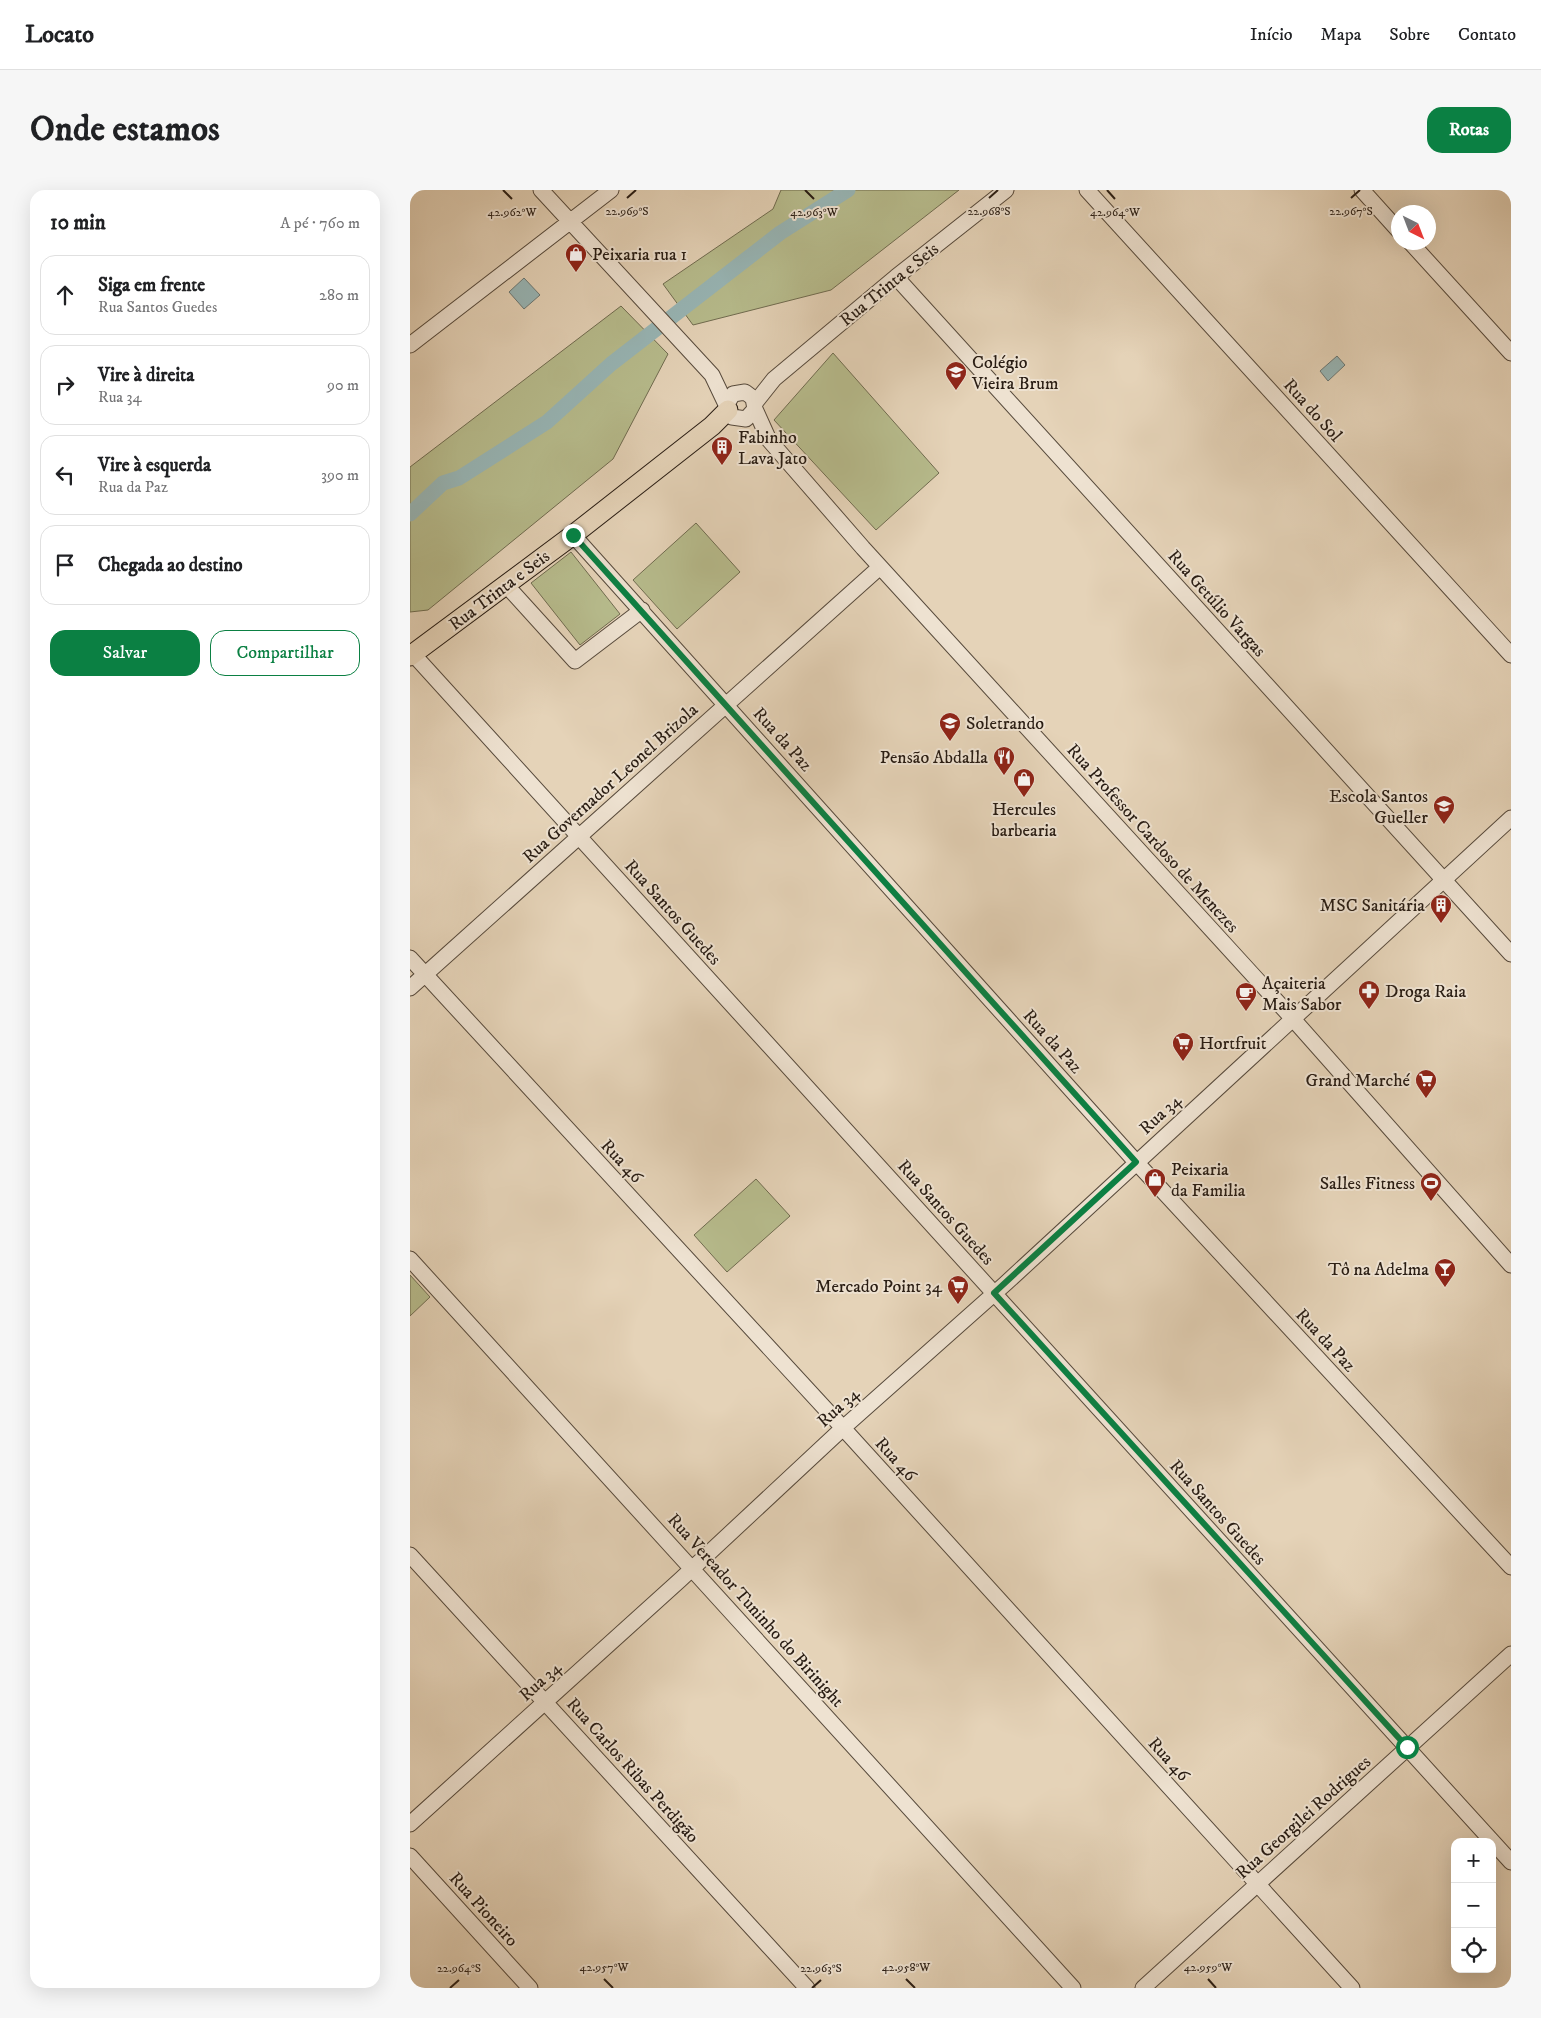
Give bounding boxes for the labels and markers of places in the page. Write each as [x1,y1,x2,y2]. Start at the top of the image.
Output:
shop icon: Peixaria rua 1 [564,242,588,273]
place label: Peixaria rua 1 [592,244,687,266]
place label: Colégio Vieira Brum [971,352,1058,395]
school or university icon: Colégio Vieira Brum [944,360,968,391]
place label: Fabinho Lava Jato [738,427,807,470]
building icon: Fabinho Lava Jato [710,435,734,466]
school or university icon: Soletrando [938,711,962,742]
place label: Soletrando [966,713,1044,735]
restaurant icon: Pensão Abdalla [992,745,1016,776]
place label: Pensão Abdalla [880,747,988,769]
shop icon: Hercules barbearia [1012,767,1036,798]
place label: Escola Santos Gueller [1329,786,1428,829]
school or university icon: Escola Santos Gueller [1432,794,1456,825]
place label: Hercules barbearia [991,799,1057,842]
building icon: MSC Sanitária [1429,893,1453,924]
place label: MSC Sanitária [1320,895,1425,917]
place label: Açaiteria Mais Sabor [1262,973,1342,1016]
pharmacy icon: Droga Raia [1357,979,1381,1010]
cafe icon: Açaiteria Mais Sabor [1234,981,1258,1012]
place label: Droga Raia [1385,981,1466,1003]
supermarket icon: Hortfruit [1171,1031,1195,1062]
place label: Hortfruit [1199,1033,1267,1055]
supermarket icon: Grand Marché [1414,1068,1438,1099]
place label: Grand Marché [1306,1070,1411,1092]
place label: Peixaria da Familia [1171,1159,1246,1202]
shop icon: Peixaria da Familia [1143,1167,1167,1198]
sports icon: Salles Fitness [1419,1171,1443,1202]
place label: Salles Fitness [1320,1173,1415,1195]
bar icon: Tô na Adelma [1433,1257,1457,1288]
place label: Tô na Adelma [1328,1259,1429,1281]
supermarket icon: Mercado Point 34 [946,1274,970,1305]
place label: Mercado Point 34 [815,1276,943,1298]

